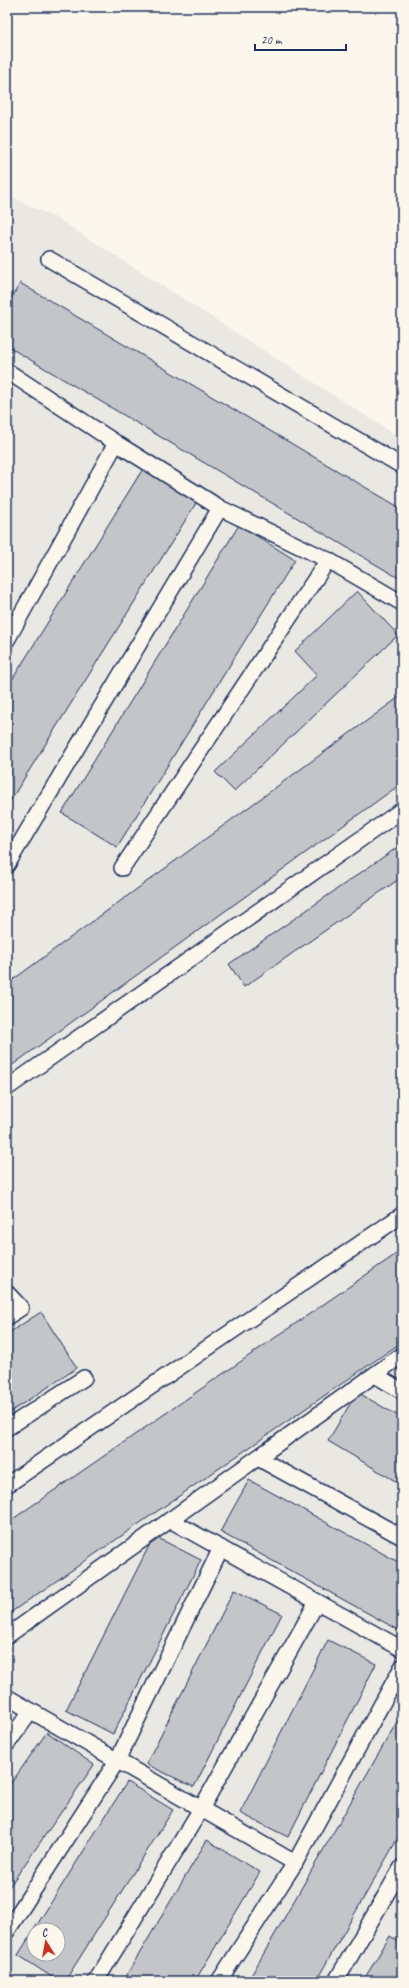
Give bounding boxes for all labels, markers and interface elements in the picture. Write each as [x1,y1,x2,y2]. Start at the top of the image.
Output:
scale bar [255,26,346,52]
text: 20 m [261,32,283,48]
north arrow [26,1922,66,1962]
text: С [40,1924,50,1940]

